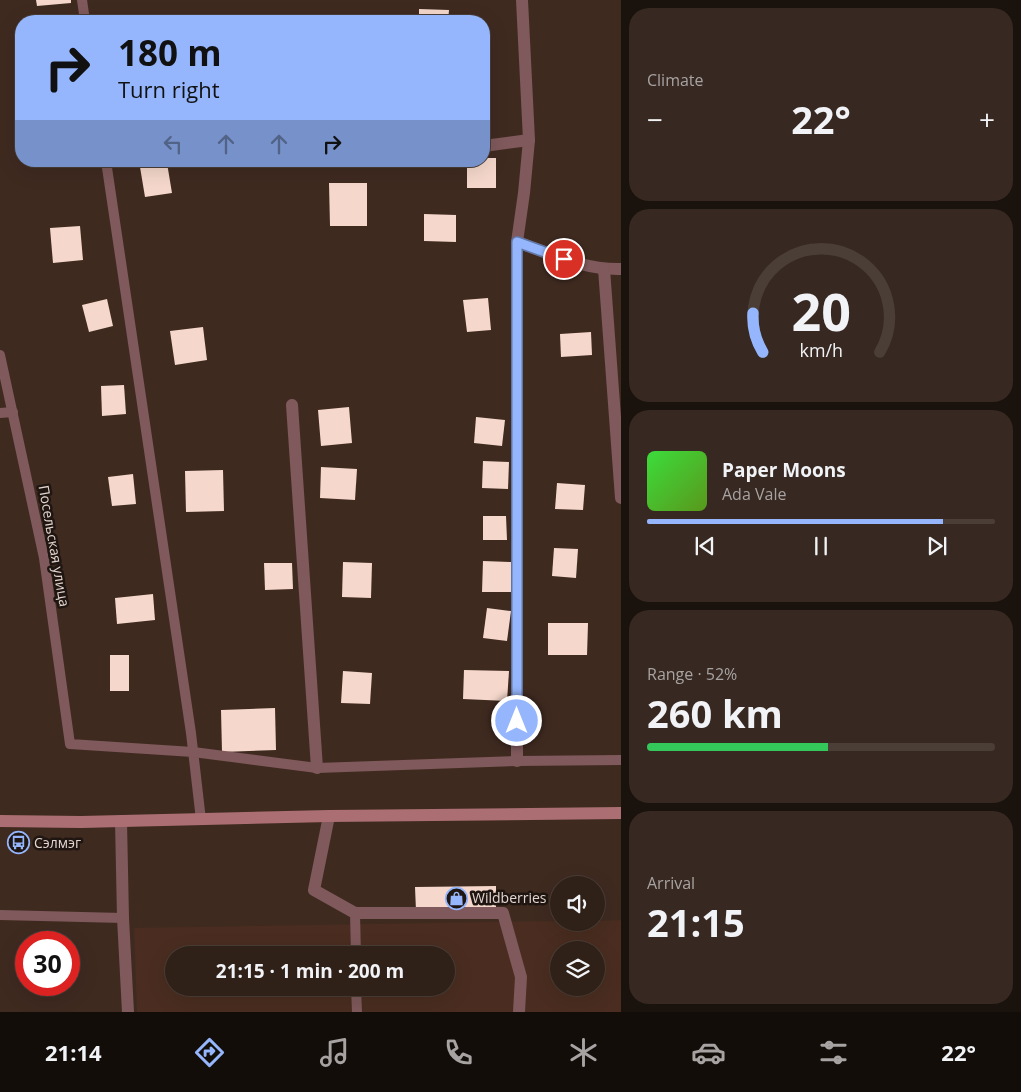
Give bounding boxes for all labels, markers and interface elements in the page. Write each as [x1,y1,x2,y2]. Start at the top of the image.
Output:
text: 180 m [118,29,222,76]
icon: right [35,35,100,100]
text: Climate [647,69,704,91]
text: Turn right [118,74,220,104]
text: 22° [791,93,851,145]
text: − [647,100,663,138]
text: + [979,100,995,138]
icon: left [159,130,187,158]
icon: ahead [212,130,240,158]
icon: ahead [265,130,293,158]
icon: right [318,130,346,158]
pin [543,238,585,280]
icon: arrive [550,245,578,273]
text: 20 [791,275,851,346]
text: km/h [799,338,843,362]
text: Paper Moons [722,457,846,483]
text: Ada Vale [722,483,786,505]
street label: Посельская улица [34,484,75,608]
icon: previous [691,532,719,560]
icon: pause [807,532,835,560]
icon: next [923,532,951,560]
text: Range · 52% [647,663,737,685]
text: 260 km [647,687,783,739]
position arrow [490,694,542,746]
bus stop icon: Сэлмэг [6,831,30,855]
place label: Сэлмэг [34,833,81,852]
text: Arrival [647,872,695,894]
map controls [550,876,605,996]
button: sound [550,876,605,931]
shop icon: Wildberries [444,886,468,910]
place label: Wildberries [472,888,547,907]
text: 21:15 [647,896,745,948]
speed limit sign: 30 [15,931,80,996]
button: layers [550,941,605,996]
text: 21:15 · 1 min · 200 m [216,958,404,984]
icon: directions [192,1035,227,1070]
icon: music [317,1035,352,1070]
icon: phone [441,1035,476,1070]
icon: climate [566,1035,601,1070]
icon: car [691,1035,726,1070]
icon: filters [816,1035,851,1070]
text: 21:14 [45,1037,102,1067]
text: 22° [941,1037,976,1067]

